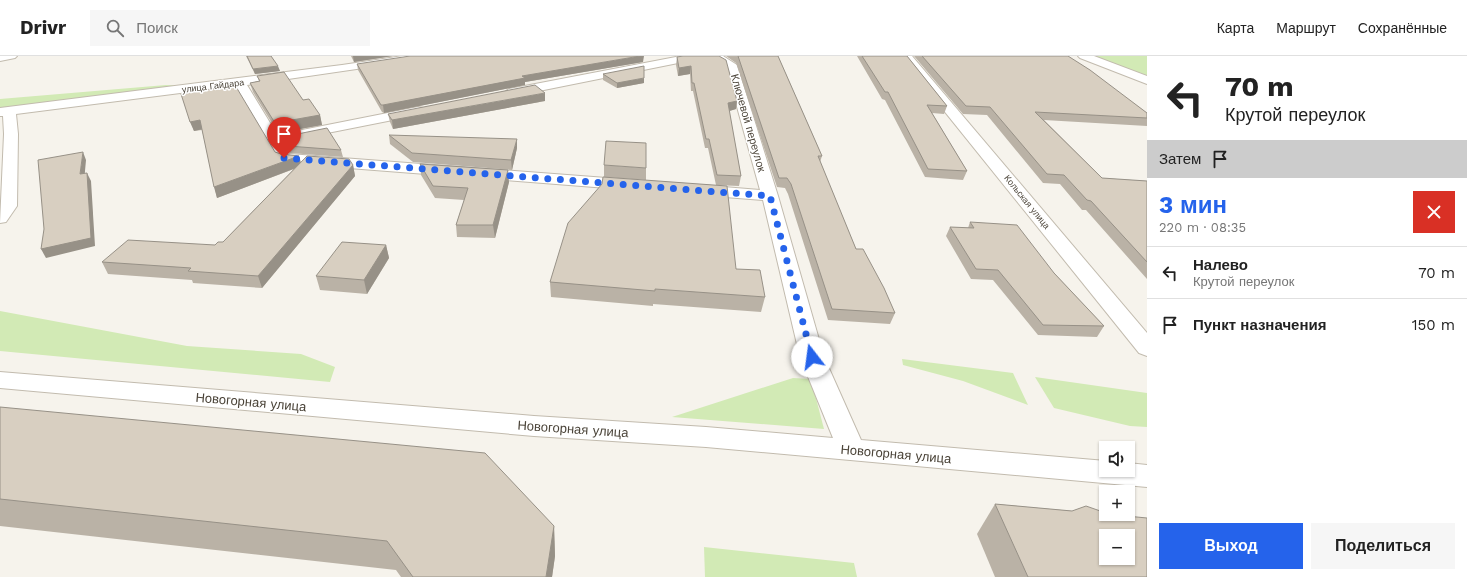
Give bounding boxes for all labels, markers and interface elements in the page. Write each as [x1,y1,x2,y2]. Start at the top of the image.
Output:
search box [90,10,370,46]
text: Drivr [20,16,66,39]
icon: search [104,17,126,39]
text: Поиск [136,19,178,37]
text: Карта [1217,20,1254,36]
text: Маршрут [1276,20,1336,36]
text: Сохранённые [1358,20,1447,36]
text: 70 m [1225,70,1294,103]
street label: Ключевой переулок [728,72,768,174]
icon: left [1159,72,1211,124]
street label: улица Гайдара [181,77,245,95]
text: Крутой переулок [1225,104,1365,125]
pin [267,117,301,158]
icon: arrive [273,123,295,145]
icon: arrive [1209,148,1231,170]
text: Затем [1159,150,1201,168]
street label: Кольская улица [1002,173,1052,231]
text: 3 мин [1159,191,1227,219]
button: close [1413,191,1455,233]
text: 220 m · 08:35 [1159,220,1246,235]
text: Налево [1193,256,1248,274]
icon: left [1159,262,1181,284]
text: 70 m [1418,264,1455,282]
text: Крутой переулок [1193,274,1294,289]
icon: arrive [1159,314,1181,336]
text: Пункт назначения [1193,316,1326,334]
text: 150 m [1412,316,1455,334]
position arrow [791,336,833,378]
street label: Новогорная улица [195,390,308,414]
street label: Новогорная улица [517,418,630,440]
map controls [1099,441,1135,565]
button: sound [1099,441,1135,477]
street label: Новогорная улица [840,442,953,466]
button: + [1099,485,1135,521]
button: Выход [1159,523,1303,569]
button: Поделиться [1311,523,1455,569]
button: − [1099,529,1135,565]

